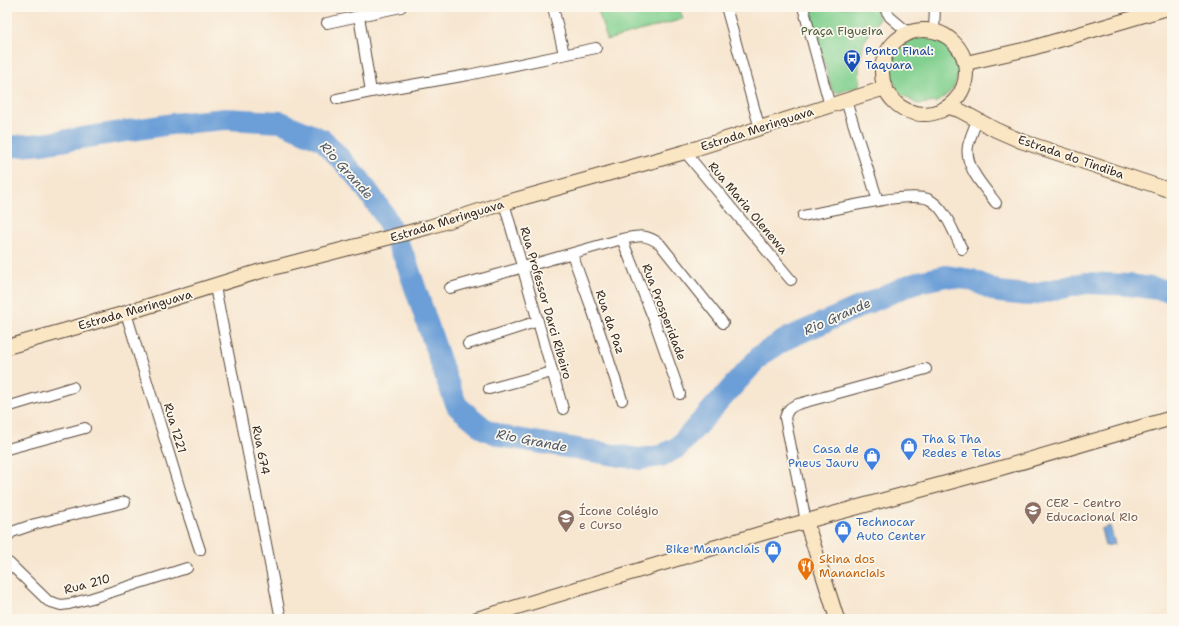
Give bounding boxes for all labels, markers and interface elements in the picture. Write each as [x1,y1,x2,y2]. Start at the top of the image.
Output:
park label: Praça Figueira [801,23,884,39]
place label: Ponto Final: Taquara [865,43,934,73]
bus stop icon: Ponto Final: Taquara [842,48,862,73]
street label: Estrada Meringuava [698,103,816,155]
street label: Estrada do Tindiba [1016,131,1127,183]
water label: Rio Grande [316,138,377,203]
street label: Rua Maria Olenewa [705,159,792,258]
street label: Estrada Meringuava [388,196,506,246]
street label: Rua Professor Darci Ribeiro [517,225,575,381]
street label: Rua Prosperidade [638,261,690,363]
street label: Estrada Meringuava [76,286,194,334]
street label: Rua da Paz [592,288,628,356]
water label: Rio Grande [801,294,873,339]
street label: Rua 1221 [160,401,190,455]
street label: Rua 674 [248,424,274,476]
water label: Rio Grande [495,425,569,456]
place label: Tha & Tha Redes e Telas [922,431,1001,461]
shop icon: Tha & Tha Redes e Telas [899,436,919,461]
place label: Casa de Pneus Jauru [788,441,859,471]
shop icon: Casa de Pneus Jauru [862,446,882,471]
place label: CER - Centro Educacional Rio [1046,495,1138,525]
school or university icon: CER - Centro Educacional Rio [1023,500,1043,525]
place label: Ícone Colégio e Curso [579,503,659,533]
school or university icon: Ícone Colégio e Curso [556,508,576,533]
place label: Technocar Auto Center [856,514,926,544]
shop icon: Technocar Auto Center [833,519,853,544]
shop icon: Bike Mananciais [763,539,783,564]
place label: Bike Mananciais [666,541,760,557]
place label: Skina dos Mananciais [819,551,886,581]
restaurant icon: Skina dos Mananciais [796,556,816,581]
street label: Rua 210 [62,570,112,598]

